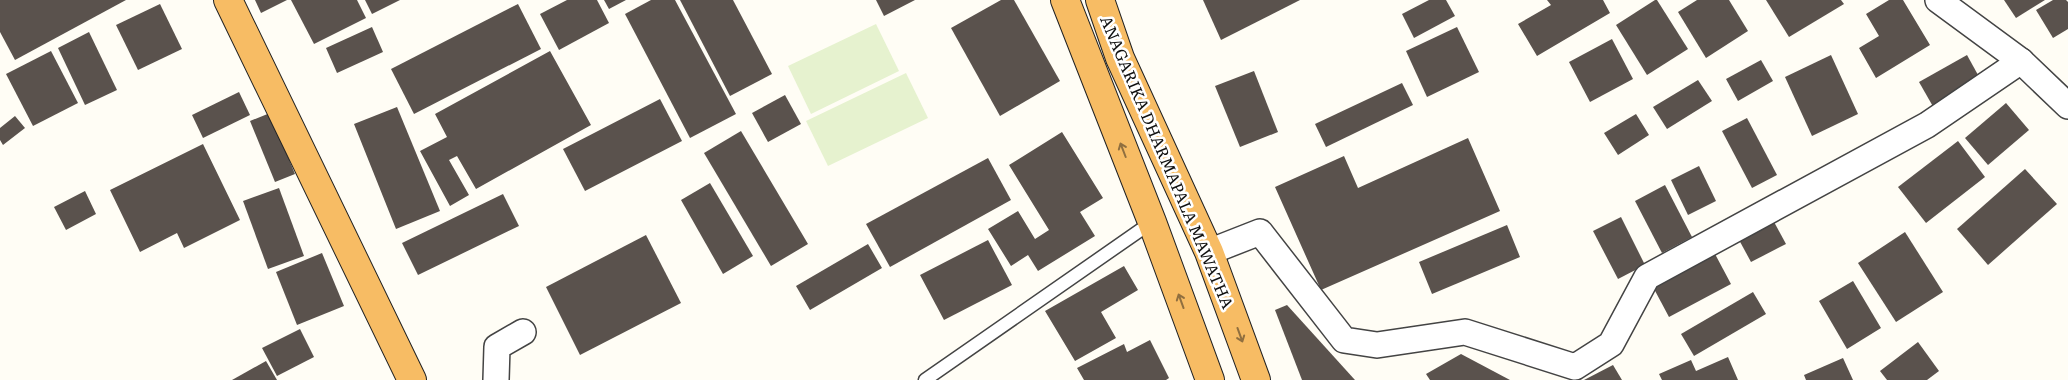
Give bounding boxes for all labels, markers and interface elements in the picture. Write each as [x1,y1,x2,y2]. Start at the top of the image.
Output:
street label: ANAGARIKA DHARMAPALA MAWATHA [1095,11,1241,312]
one-way arrow [1118,142,1127,157]
one-way arrow [1176,294,1185,310]
one-way arrow [1236,327,1245,343]

